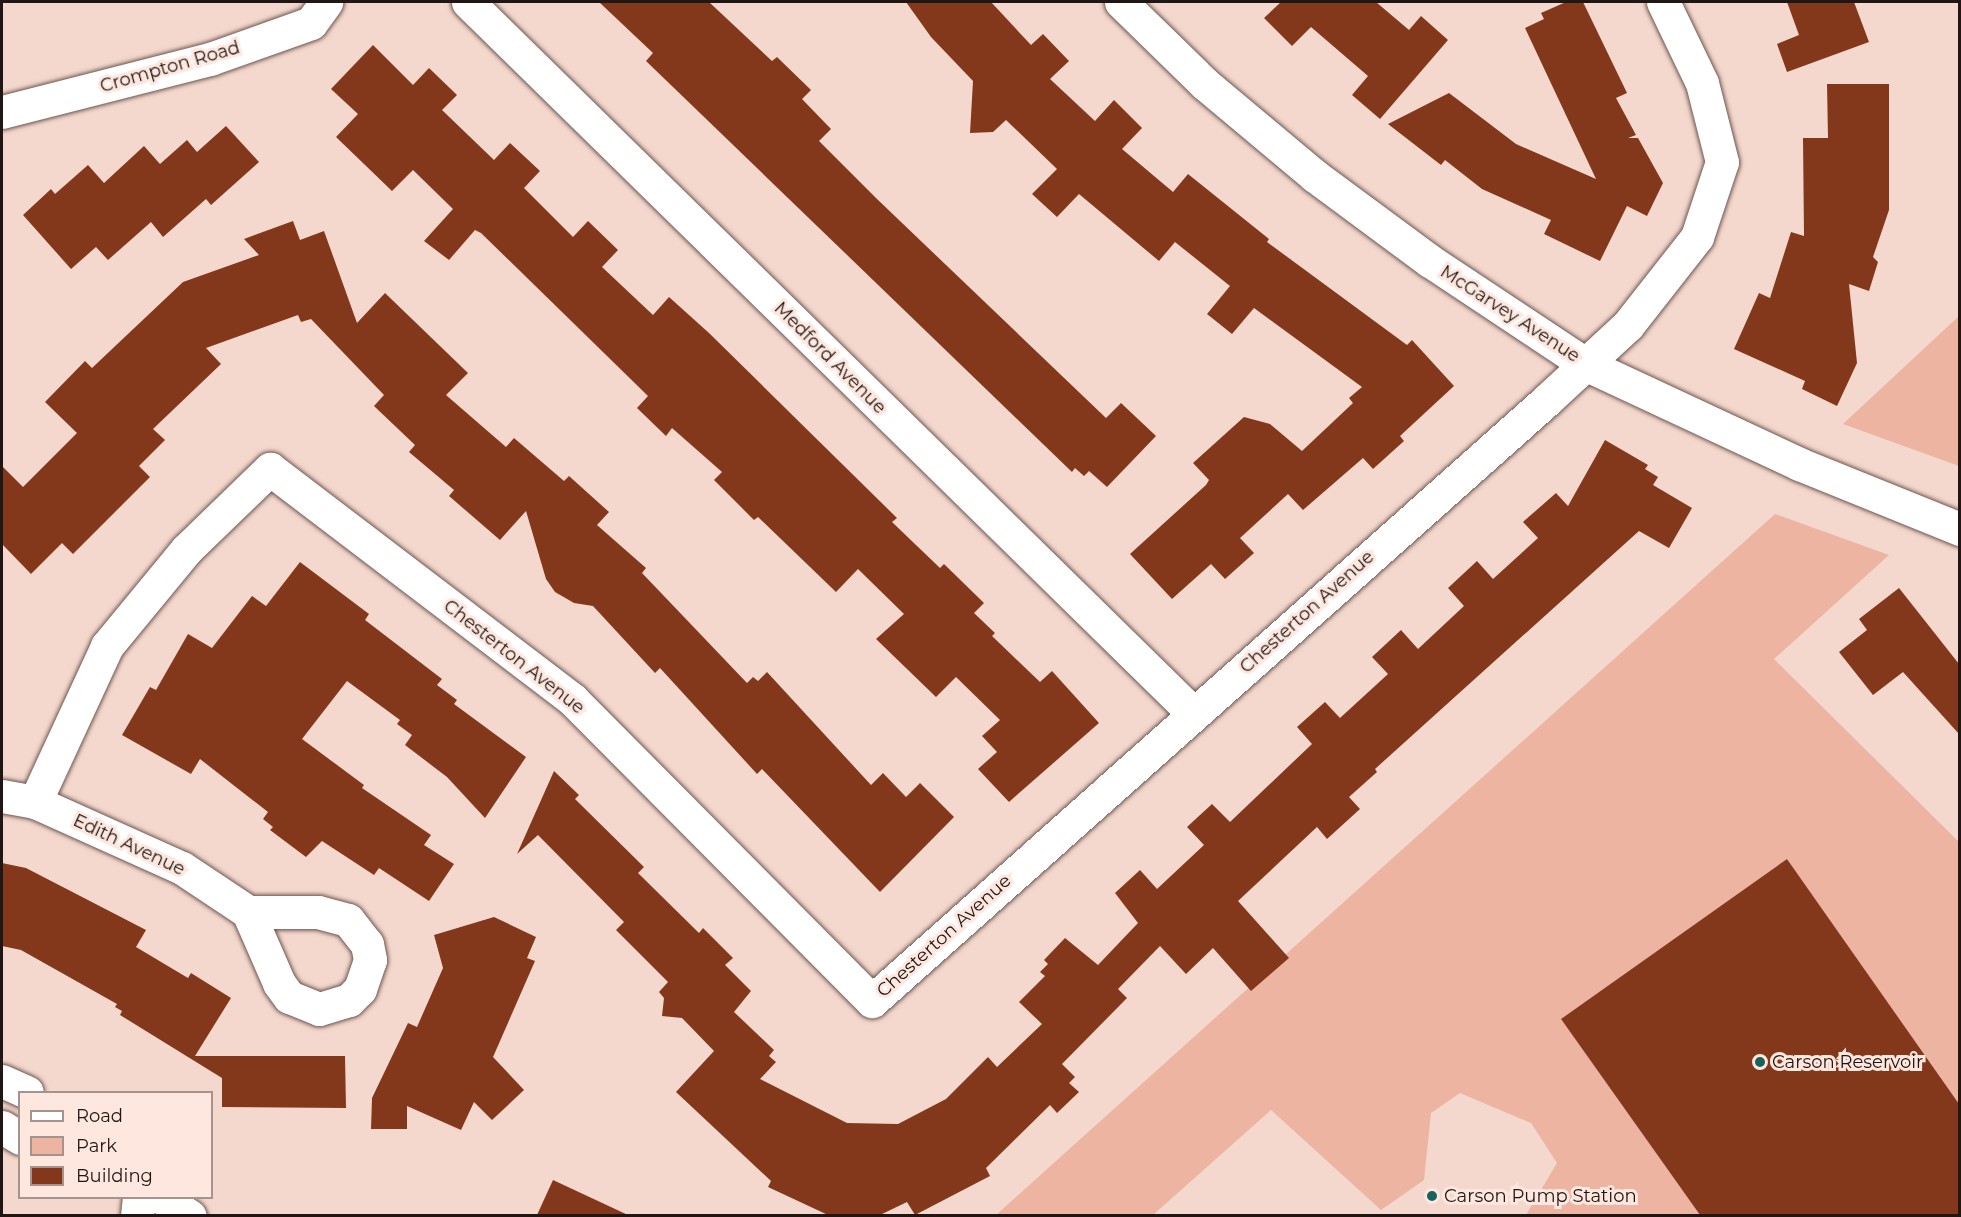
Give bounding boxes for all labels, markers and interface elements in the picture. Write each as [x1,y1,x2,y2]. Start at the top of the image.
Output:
street label: Crompton Road [98,37,242,97]
street label: McGarvey Avenue [1436,261,1584,367]
street label: Medford Avenue [770,298,890,418]
street label: Chesterton Avenue [1235,546,1379,678]
street label: Chesterton Avenue [439,595,589,719]
street label: Edith Avenue [70,810,188,880]
street label: Chesterton Avenue [872,870,1016,1002]
place label: Carson Reservoir [1772,1051,1923,1073]
marker: Carson Reservoir [1753,1055,1767,1069]
legend [18,1091,213,1199]
text: Road [76,1105,123,1127]
text: Park [76,1135,117,1157]
text: Building [76,1165,153,1187]
place label: Carson Pump Station [1444,1185,1637,1207]
marker: Carson Pump Station [1425,1189,1439,1203]

